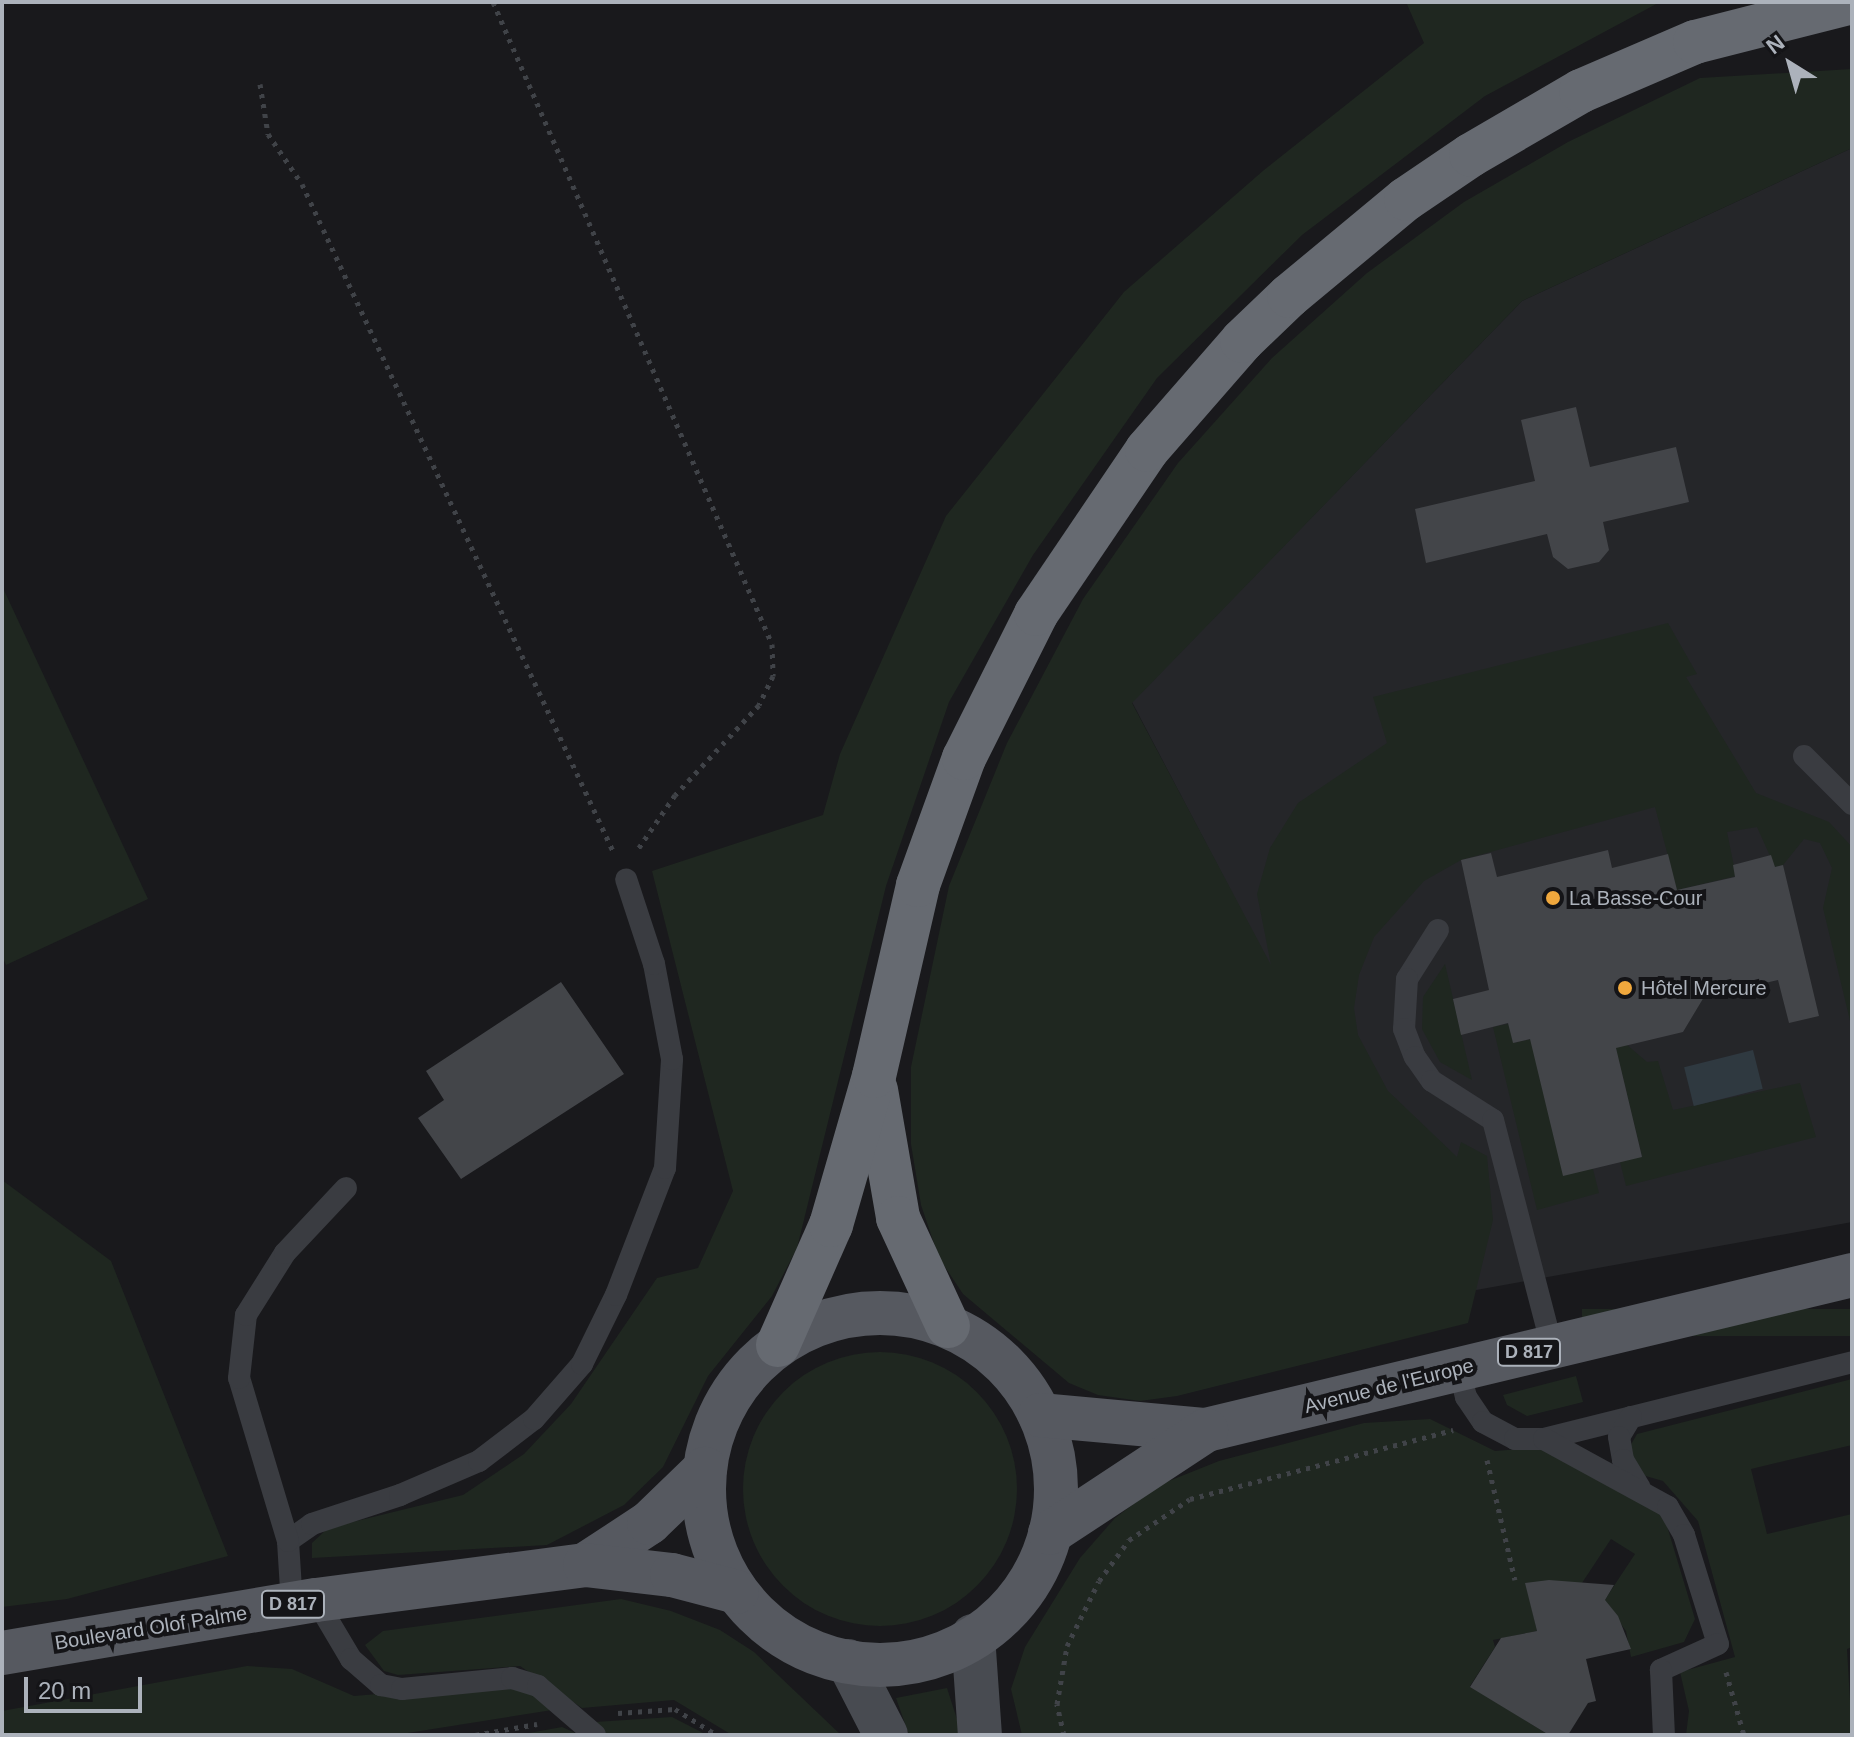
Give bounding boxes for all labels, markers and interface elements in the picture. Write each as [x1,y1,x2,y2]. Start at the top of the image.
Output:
north arrow [1750,24,1830,104]
text: N [1761,30,1789,59]
place label: La Basse-Cour [1569,886,1702,910]
marker: La Basse-Cour [1544,889,1562,907]
place label: Hôtel Mercure [1641,976,1767,1000]
marker: Hôtel Mercure [1616,979,1634,997]
road number: D 817 [1495,1338,1563,1366]
street label: Avenue de l'Europe [1302,1353,1476,1419]
road number: D 817 [259,1590,327,1618]
street label: Boulevard Olof Palme [53,1601,249,1655]
scale bar [28,1661,146,1711]
text: 20 m [38,1677,91,1704]

